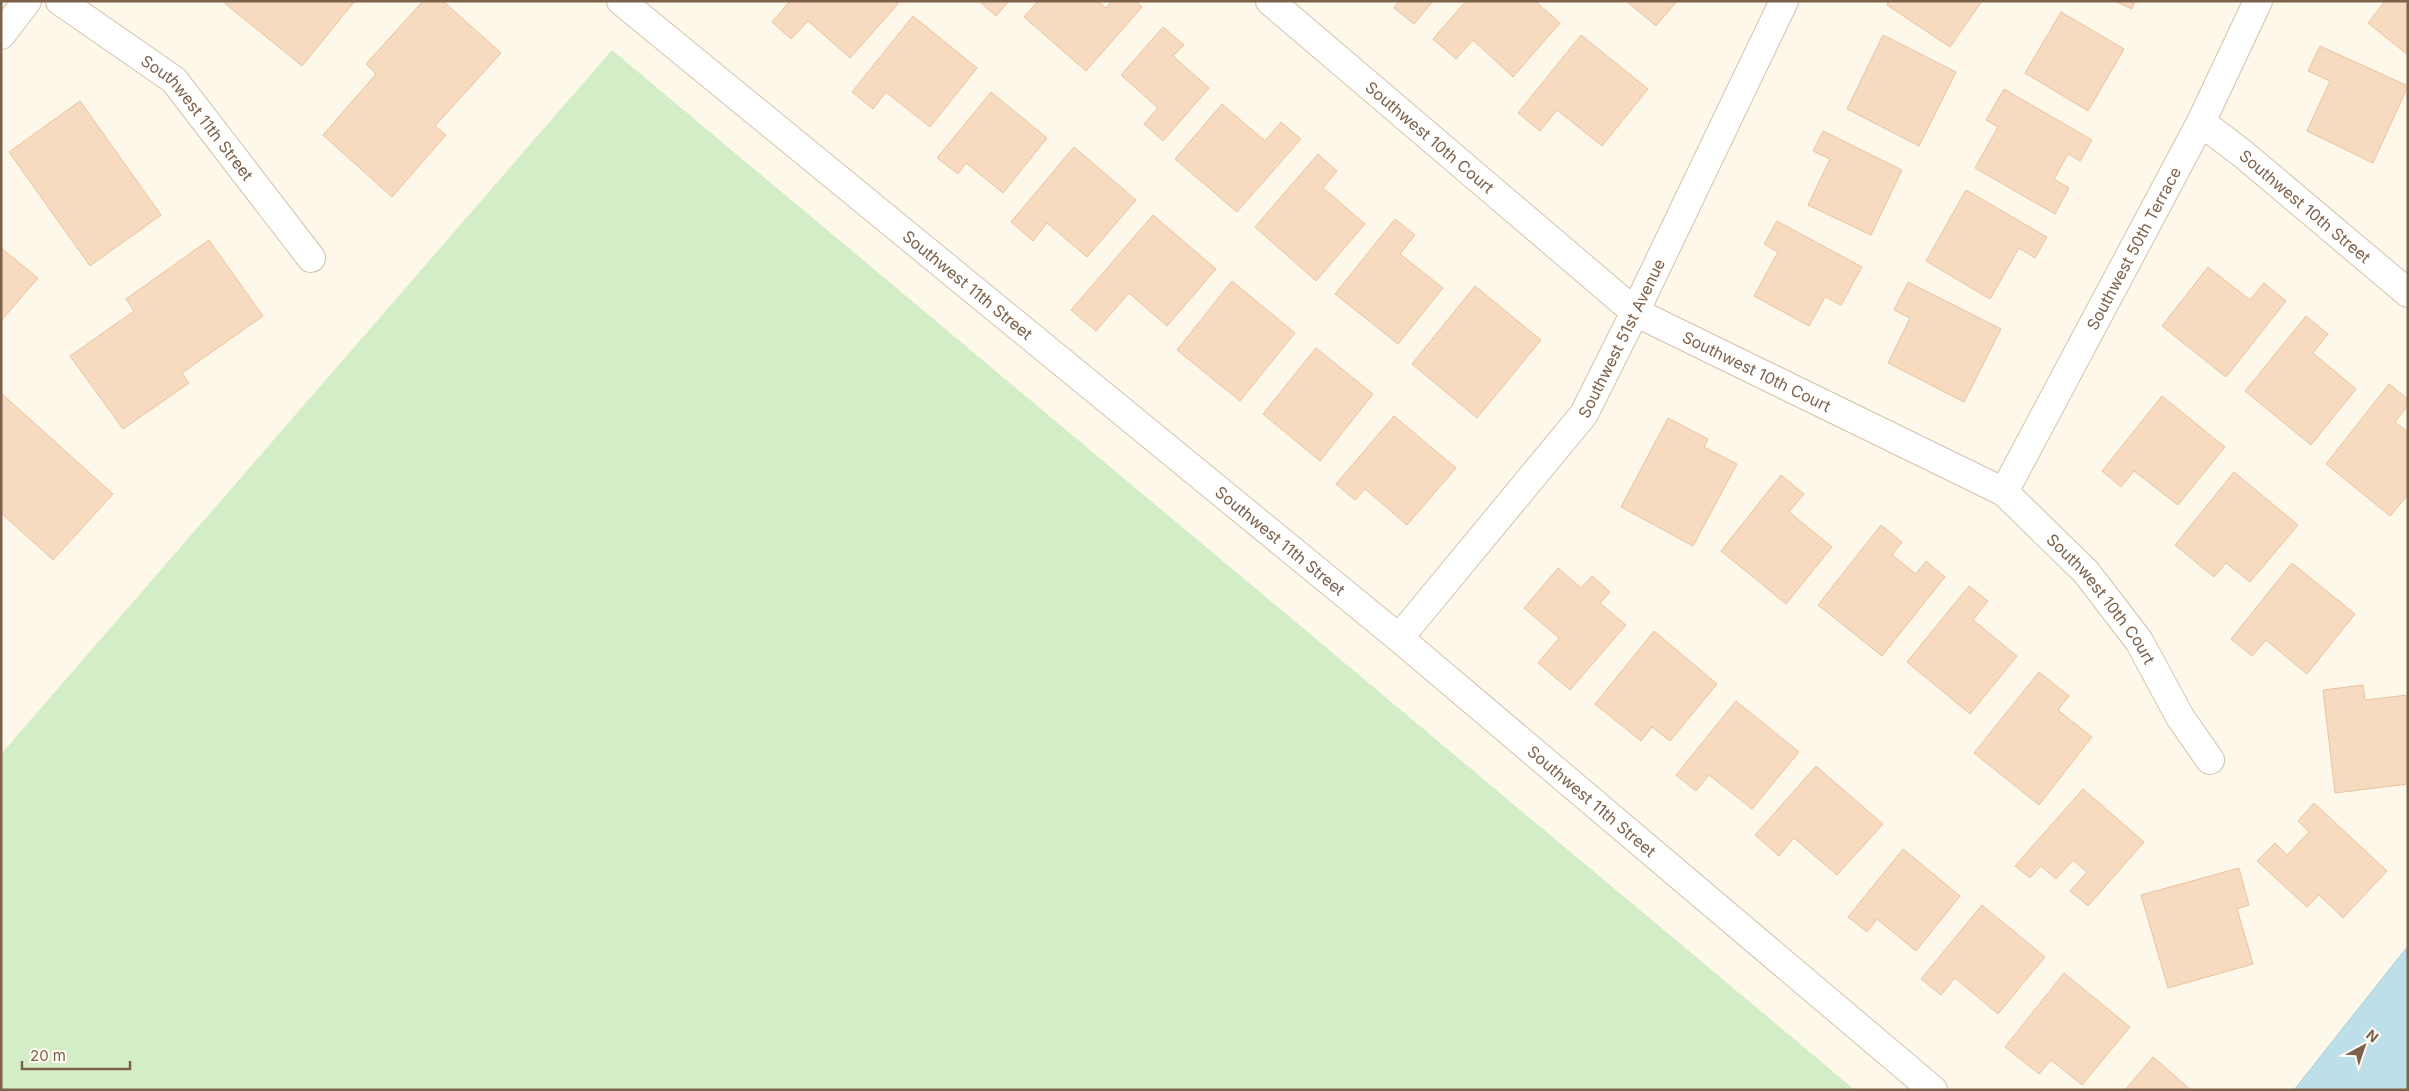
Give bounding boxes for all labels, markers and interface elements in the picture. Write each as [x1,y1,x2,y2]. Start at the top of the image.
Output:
street label: Southwest 11th Street [137,50,258,185]
street label: Southwest 10th Court [1361,77,1498,198]
street label: Southwest 10th Street [2235,145,2375,267]
street label: Southwest 50th Terrace [2082,163,2185,333]
street label: Southwest 11th Street [899,226,1037,344]
street label: Southwest 51st Avenue [1574,255,1669,421]
street label: Southwest 10th Court [1679,327,1834,416]
street label: Southwest 11th Street [1211,482,1349,600]
street label: Southwest 10th Court [2043,529,2160,667]
street label: Southwest 11th Street [1523,741,1660,861]
north arrow [2339,1021,2389,1071]
text: N [2363,1026,2382,1046]
scale bar [22,1038,130,1070]
text: 20 m [30,1046,66,1065]

